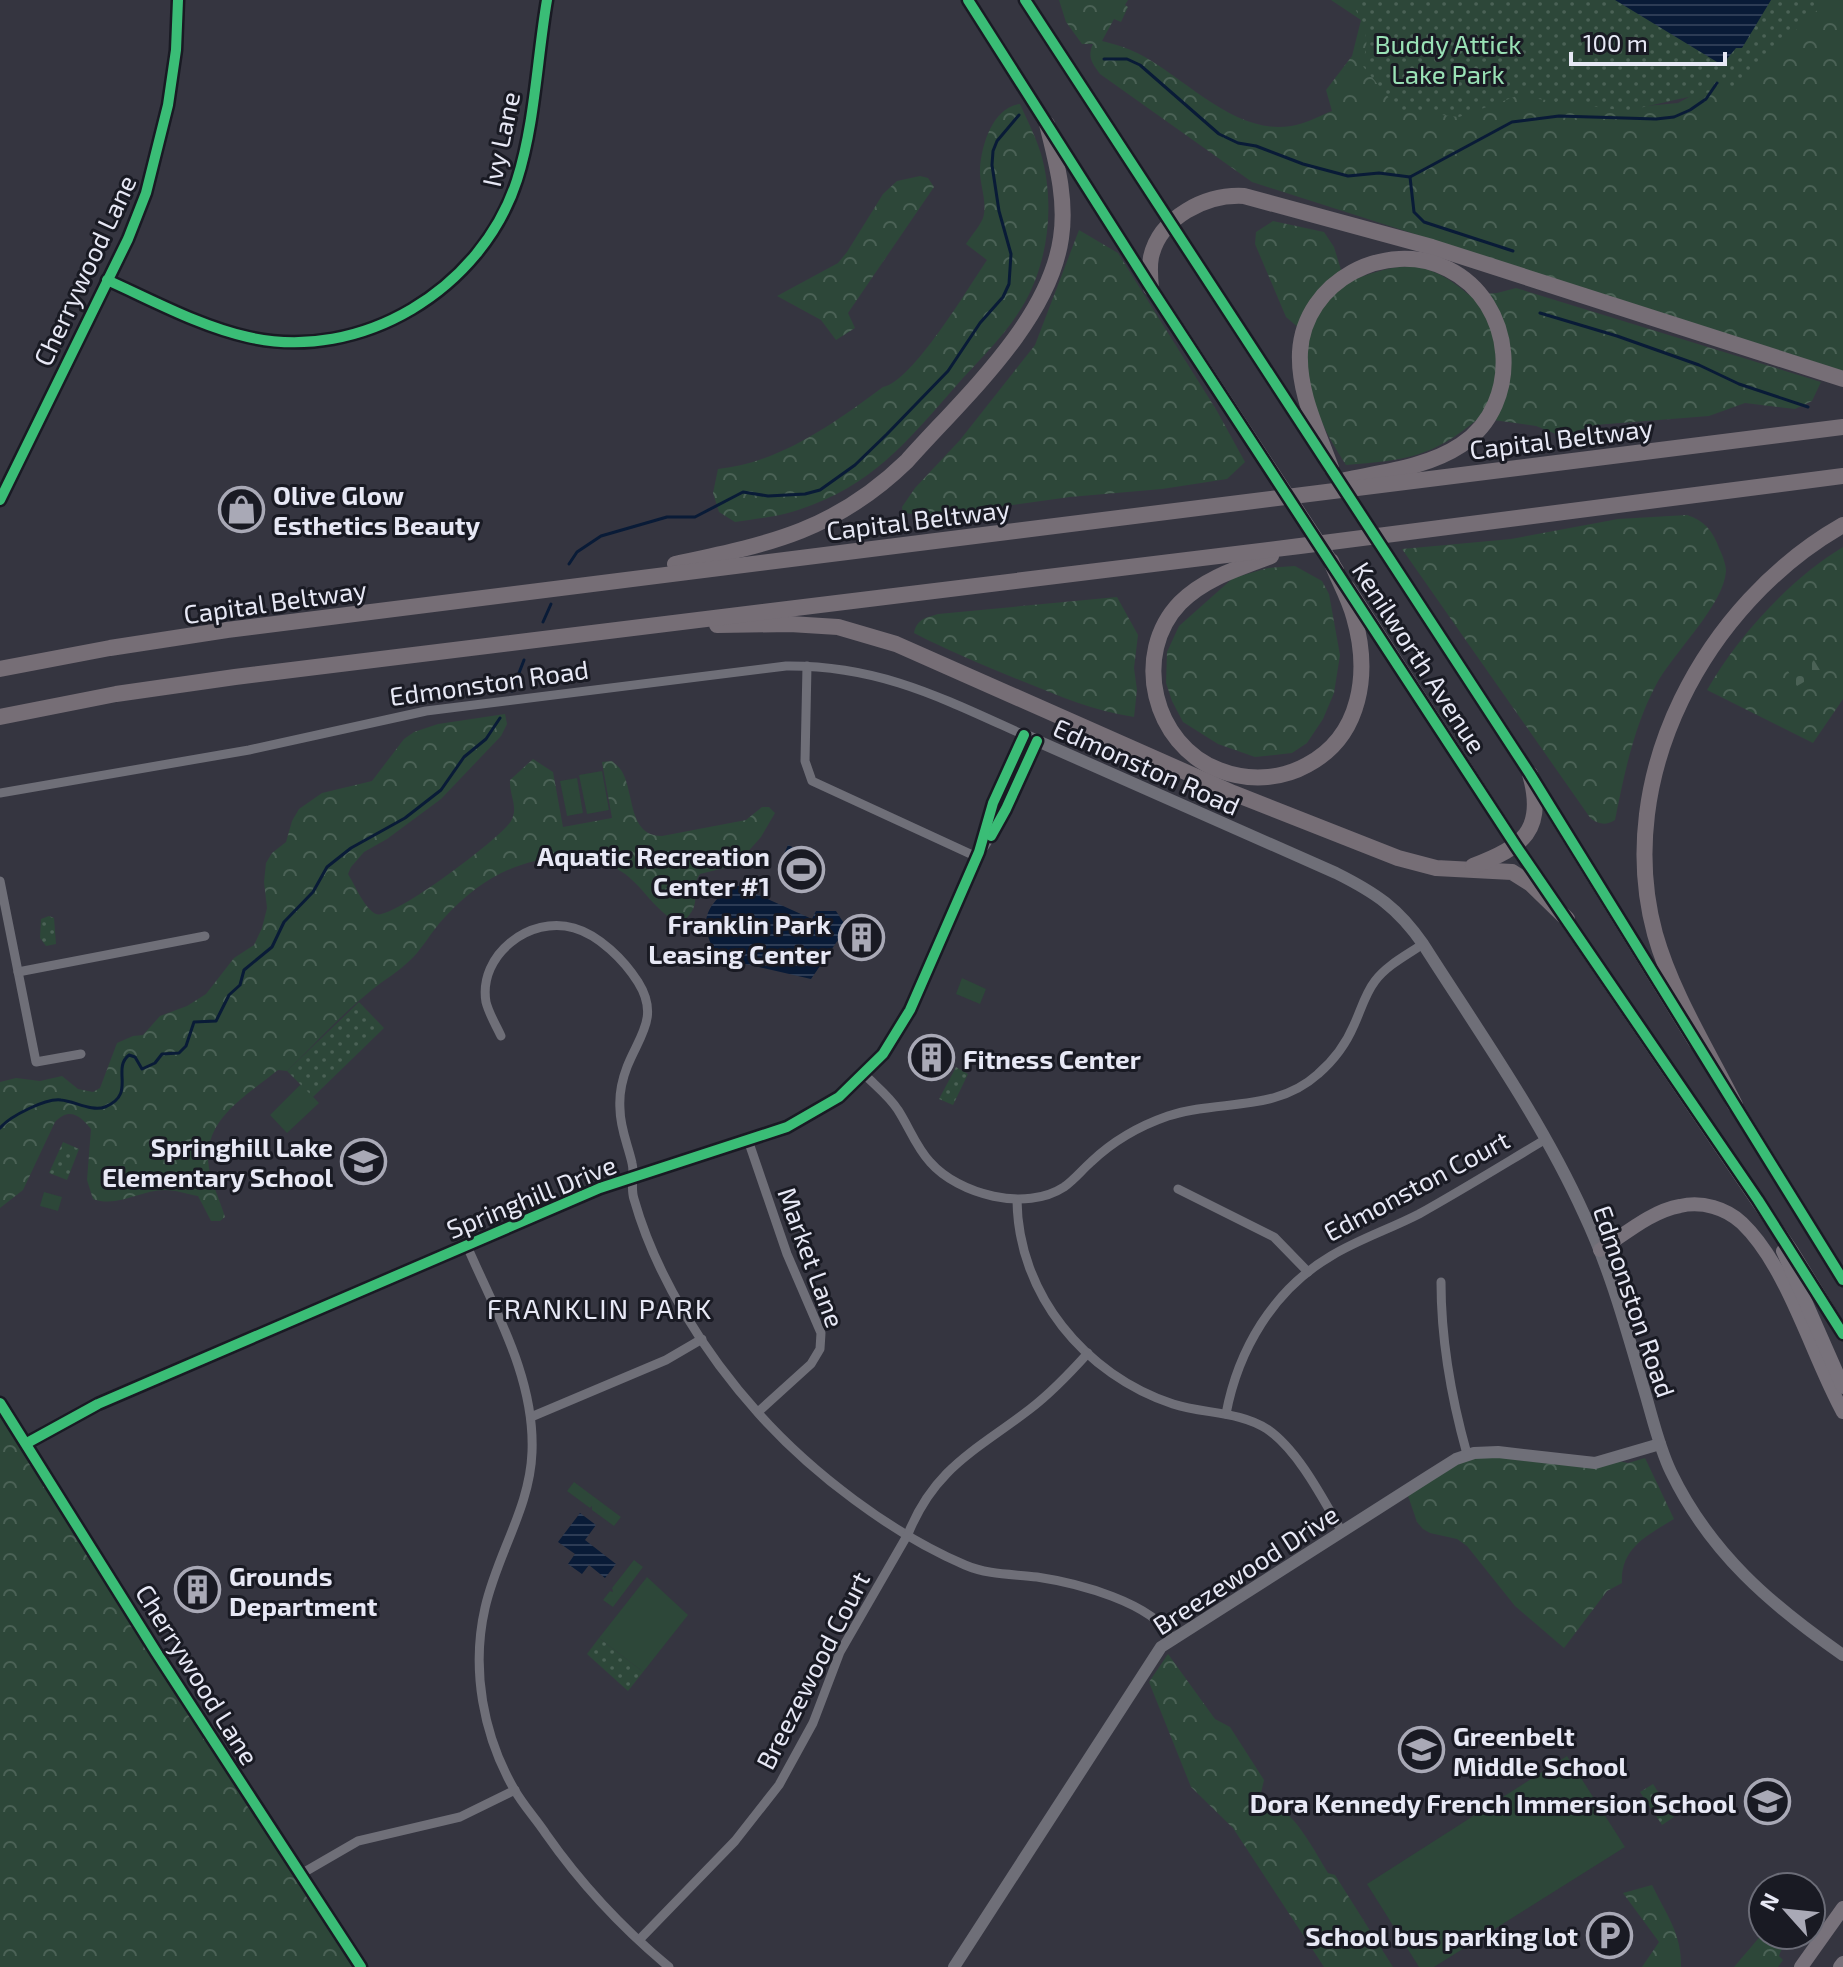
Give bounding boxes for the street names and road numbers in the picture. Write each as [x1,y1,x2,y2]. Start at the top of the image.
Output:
street label: Ivy Lane [475,89,525,189]
street label: Cherrywood Lane [26,170,142,370]
street label: Capital Beltway [1468,411,1655,465]
street label: Capital Beltway [825,492,1012,546]
street label: Kenilworth Avenue [1347,556,1493,758]
street label: Capital Beltway [181,573,369,629]
street label: Edmonston Road [387,653,591,711]
street label: Edmonston Road [1049,711,1245,821]
street label: Edmonston Court [1318,1123,1514,1247]
street label: Springhill Drive [442,1148,620,1244]
street label: Market Lane [772,1183,852,1331]
street label: Edmonston Road [1588,1201,1682,1401]
street label: Breezewood Drive [1147,1498,1343,1640]
street label: Breezewood Court [749,1566,875,1774]
street label: Cherrywood Lane [130,1578,266,1770]

